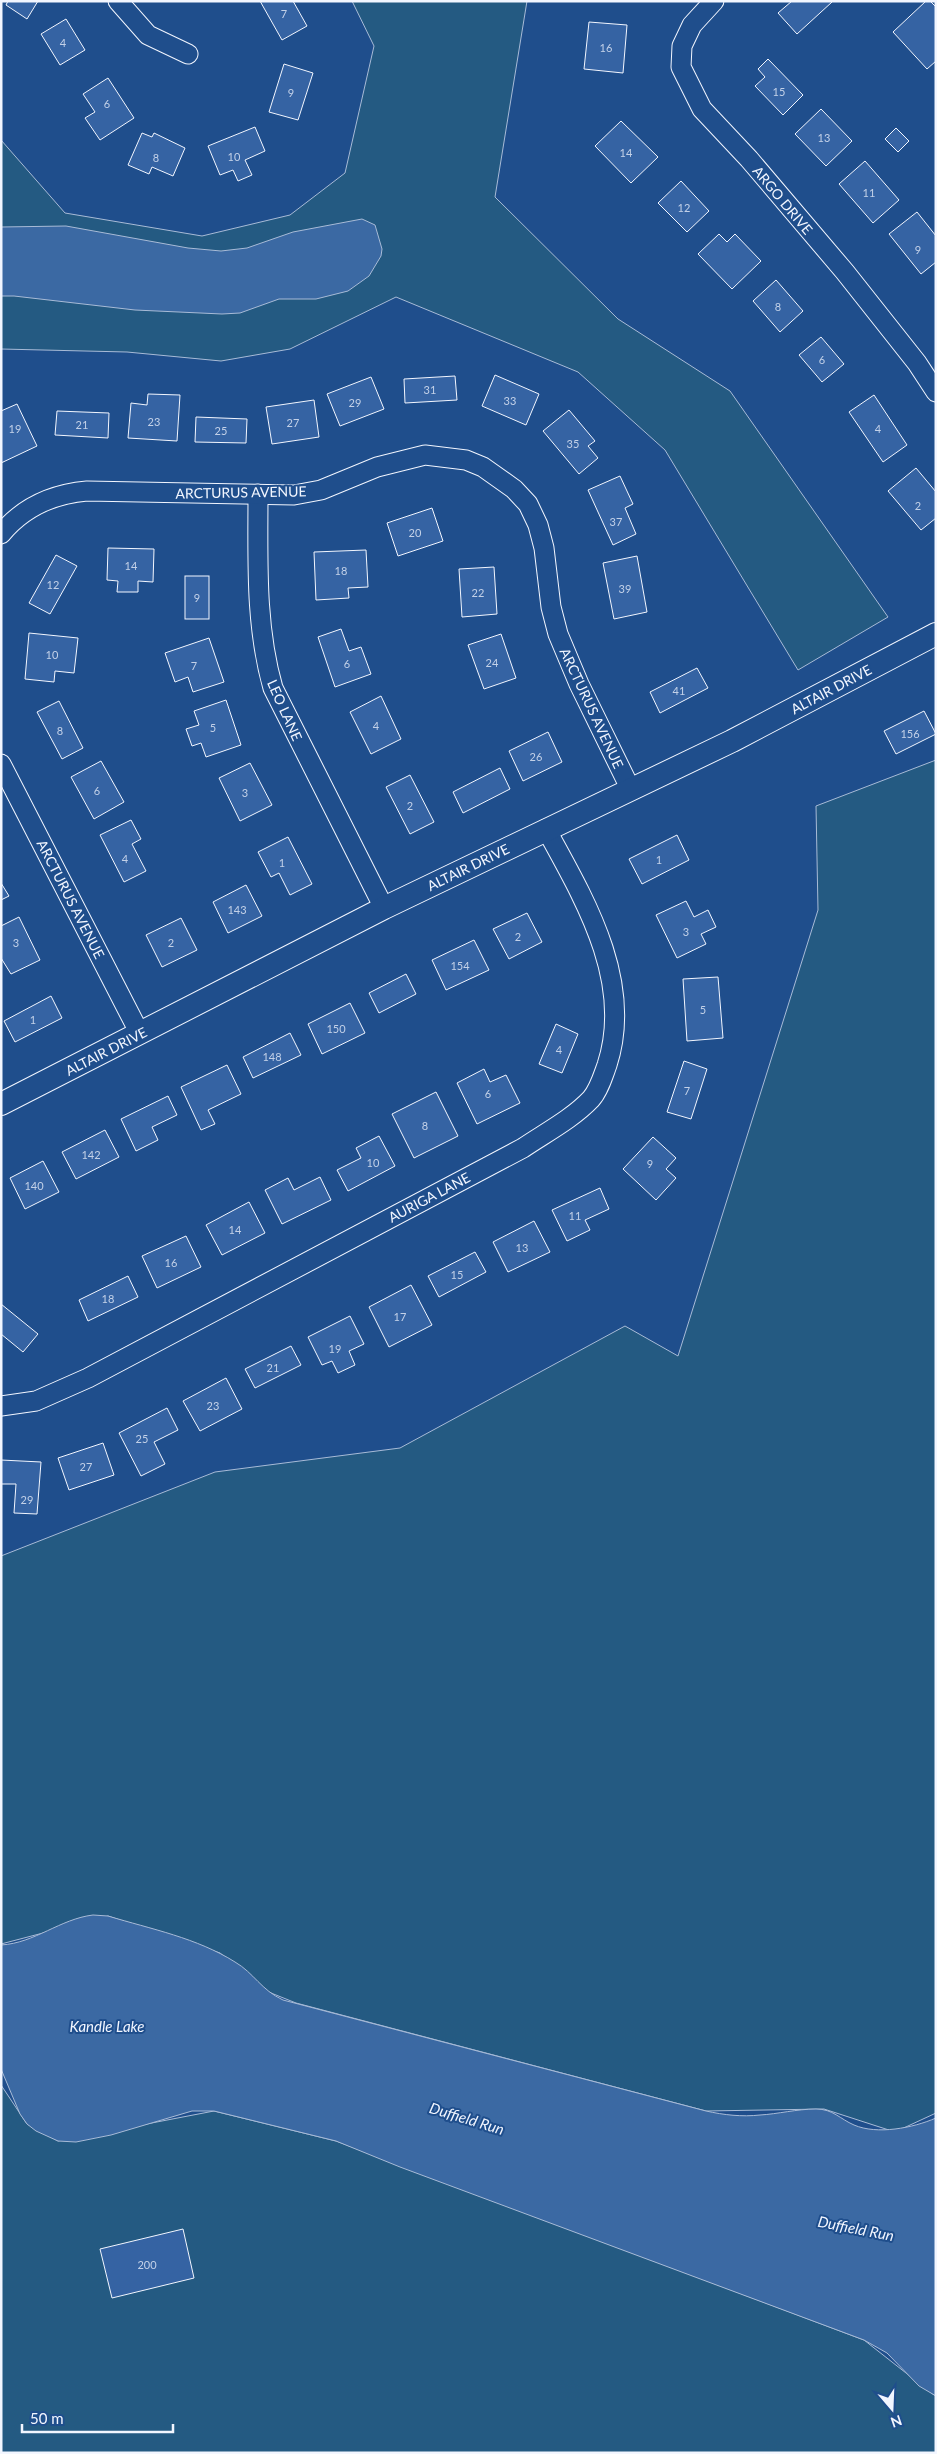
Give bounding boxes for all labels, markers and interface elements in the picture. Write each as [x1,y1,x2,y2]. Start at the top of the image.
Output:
house number: 7 [281,7,287,20]
house number: 4 [60,36,67,49]
house number: 16 [600,41,612,54]
house number: 15 [773,85,785,98]
house number: 9 [288,86,294,99]
house number: 6 [104,97,110,110]
house number: 13 [818,131,830,144]
house number: 14 [620,146,633,159]
house number: 10 [228,150,241,163]
house number: 8 [153,151,159,164]
street label: ARGO DRIVE [749,162,817,238]
house number: 11 [863,186,875,199]
house number: 12 [678,201,690,214]
house number: 9 [915,243,921,256]
house number: 8 [775,300,781,313]
house number: 6 [819,353,825,366]
house number: 31 [424,383,436,396]
house number: 33 [504,394,516,407]
house number: 29 [349,396,361,409]
house number: 23 [148,415,160,428]
house number: 27 [287,416,299,429]
house number: 21 [76,418,88,431]
house number: 19 [9,422,21,435]
house number: 4 [875,422,882,435]
house number: 25 [215,424,227,437]
house number: 35 [567,437,579,450]
street label: ARCTURUS AVENUE [175,482,307,502]
house number: 2 [915,499,921,512]
house number: 37 [610,515,622,528]
house number: 20 [409,526,422,539]
house number: 14 [125,559,138,572]
house number: 18 [335,564,347,577]
house number: 12 [47,578,59,591]
house number: 39 [619,582,631,595]
house number: 22 [472,586,484,599]
house number: 9 [194,591,200,604]
street label: ARCTURUS AVENUE [557,645,627,771]
house number: 10 [46,648,59,661]
house number: 24 [486,656,499,669]
house number: 6 [344,657,350,670]
house number: 7 [191,659,197,672]
street label: ALTAIR DRIVE [788,661,874,717]
street label: LEO LANE [264,677,306,743]
house number: 41 [673,684,685,697]
house number: 4 [373,719,380,732]
house number: 5 [210,721,216,734]
house number: 8 [57,724,63,737]
house number: 156 [900,727,920,740]
house number: 26 [530,750,542,763]
house number: 6 [94,784,100,797]
house number: 3 [242,786,248,799]
house number: 2 [407,799,413,812]
street label: ARCTURUS AVENUE [34,837,108,961]
street label: ALTAIR DRIVE [424,840,512,894]
house number: 4 [122,852,129,865]
house number: 1 [656,853,662,866]
house number: 1 [279,856,285,869]
house number: 143 [227,903,247,916]
house number: 3 [683,925,689,938]
house number: 2 [515,930,521,943]
house number: 3 [13,936,19,949]
house number: 2 [168,936,174,949]
house number: 154 [450,959,470,972]
house number: 5 [700,1003,706,1016]
house number: 1 [30,1013,36,1026]
house number: 150 [326,1022,346,1035]
street label: ALTAIR DRIVE [62,1023,150,1079]
house number: 4 [556,1043,563,1056]
house number: 148 [262,1050,282,1063]
house number: 7 [684,1084,690,1097]
house number: 6 [485,1087,491,1100]
house number: 8 [422,1119,428,1132]
house number: 142 [81,1148,101,1161]
house number: 10 [367,1156,380,1169]
house number: 9 [647,1157,653,1170]
street label: AURIGA LANE [385,1168,473,1226]
house number: 140 [24,1179,44,1192]
house number: 11 [569,1209,581,1222]
house number: 14 [229,1223,242,1236]
house number: 13 [516,1241,528,1254]
house number: 16 [165,1256,177,1269]
house number: 15 [451,1268,463,1281]
house number: 18 [102,1292,114,1305]
house number: 17 [394,1310,406,1323]
house number: 19 [329,1342,341,1355]
house number: 21 [267,1361,279,1374]
house number: 23 [207,1399,219,1412]
house number: 25 [136,1432,148,1445]
house number: 27 [80,1460,92,1473]
house number: 29 [21,1493,33,1506]
water label: Kandle Lake [70,2017,144,2035]
water label: Duffield Run [427,2098,507,2138]
water label: Duffield Run [816,2212,896,2244]
house number: 200 [137,2258,157,2271]
north arrow [867,2384,917,2434]
scale bar [22,2402,174,2434]
text: 50 m [30,2409,64,2427]
text: N [889,2412,904,2432]

